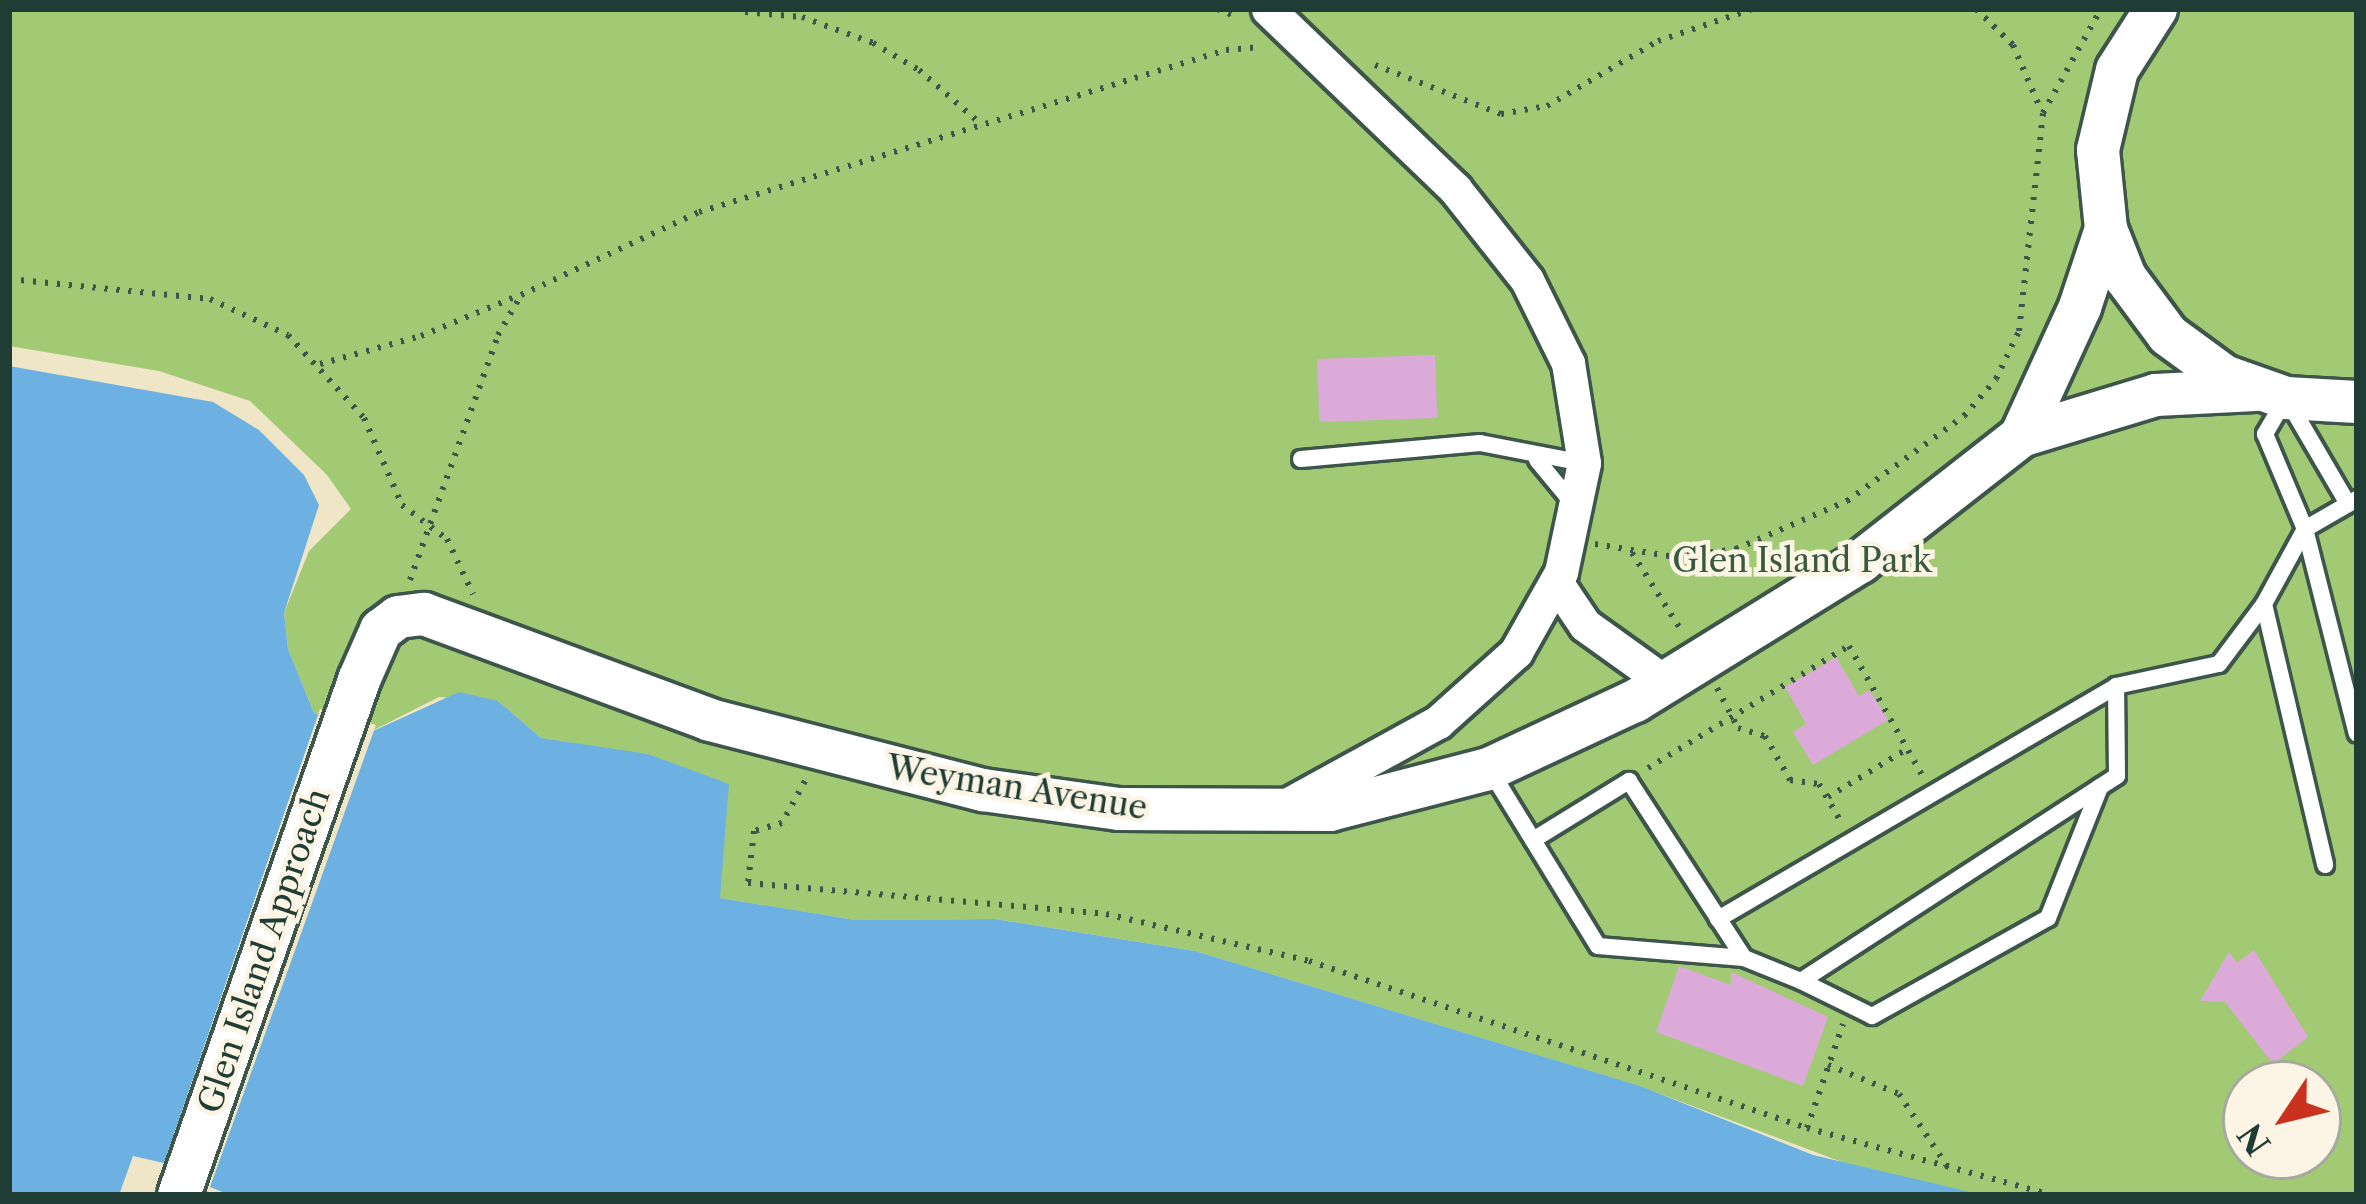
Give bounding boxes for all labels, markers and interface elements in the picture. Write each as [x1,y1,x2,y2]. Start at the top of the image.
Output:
park label: Glen Island Park [1672,541,1932,581]
street label: Weyman Avenue [883,748,1151,828]
street label: Glen Island Approach [190,783,338,1119]
north arrow [2222,1060,2342,1180]
text: N [2230,1116,2280,1163]

